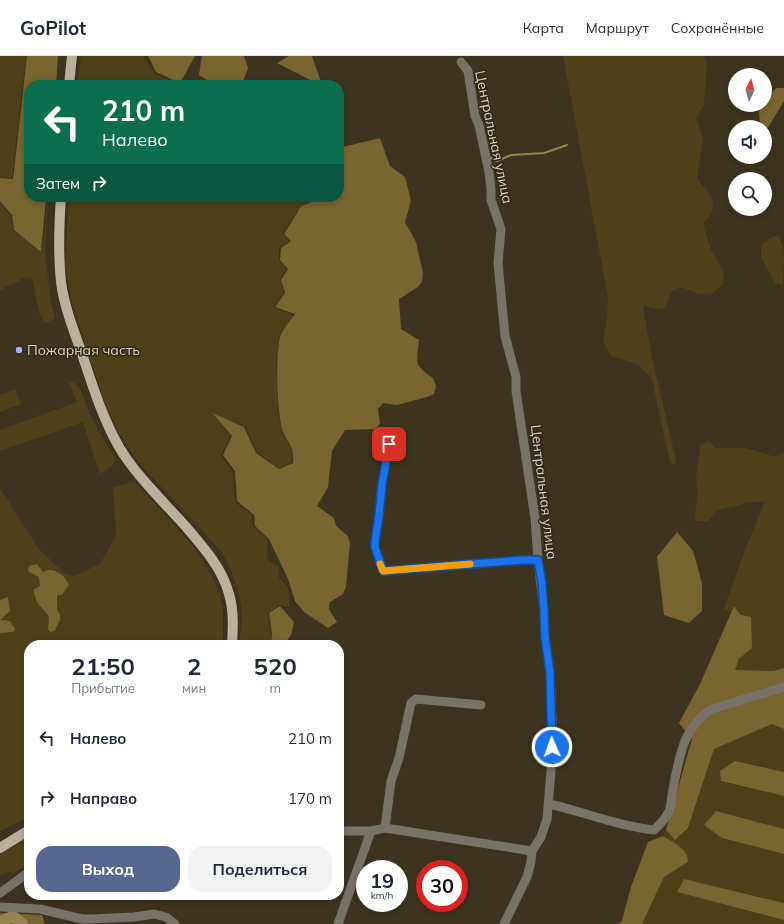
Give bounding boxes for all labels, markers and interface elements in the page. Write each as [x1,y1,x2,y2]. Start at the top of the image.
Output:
text: GoPilot [20,16,86,40]
text: Карта [523,19,564,37]
text: Маршрут [586,19,649,37]
text: Сохранённые [671,19,764,37]
north arrow [728,68,772,112]
map controls [728,68,772,216]
street label: Центральная улица [471,69,517,205]
text: 210 m [102,93,185,128]
icon: left [36,96,88,148]
button: sound [728,120,772,164]
text: Налево [102,128,168,151]
icon: right [88,172,110,194]
button: search [728,172,772,216]
text: Затем [36,174,80,193]
place label: Пожарная часть [27,341,140,359]
marker: Пожарная часть [14,345,24,355]
street label: Центральная улица [527,424,561,560]
pin [372,427,406,461]
icon: arrive [378,433,400,455]
text: 21:50 [71,651,135,681]
text: 2 [187,651,201,681]
text: 520 [254,651,297,681]
text: Прибытие [71,680,135,696]
text: мин [182,680,206,696]
text: m [269,680,281,696]
position arrow [531,726,573,768]
icon: left [36,727,58,749]
text: Налево [70,729,126,748]
text: 210 m [288,729,332,748]
icon: right [36,787,58,809]
text: Направо [70,789,137,808]
text: 170 m [288,789,332,808]
button: Выход [36,846,180,892]
button: Поделиться [188,846,332,892]
speed limit sign: 30 [416,860,468,912]
text: 19 [370,868,394,893]
text: km/h [371,889,393,902]

